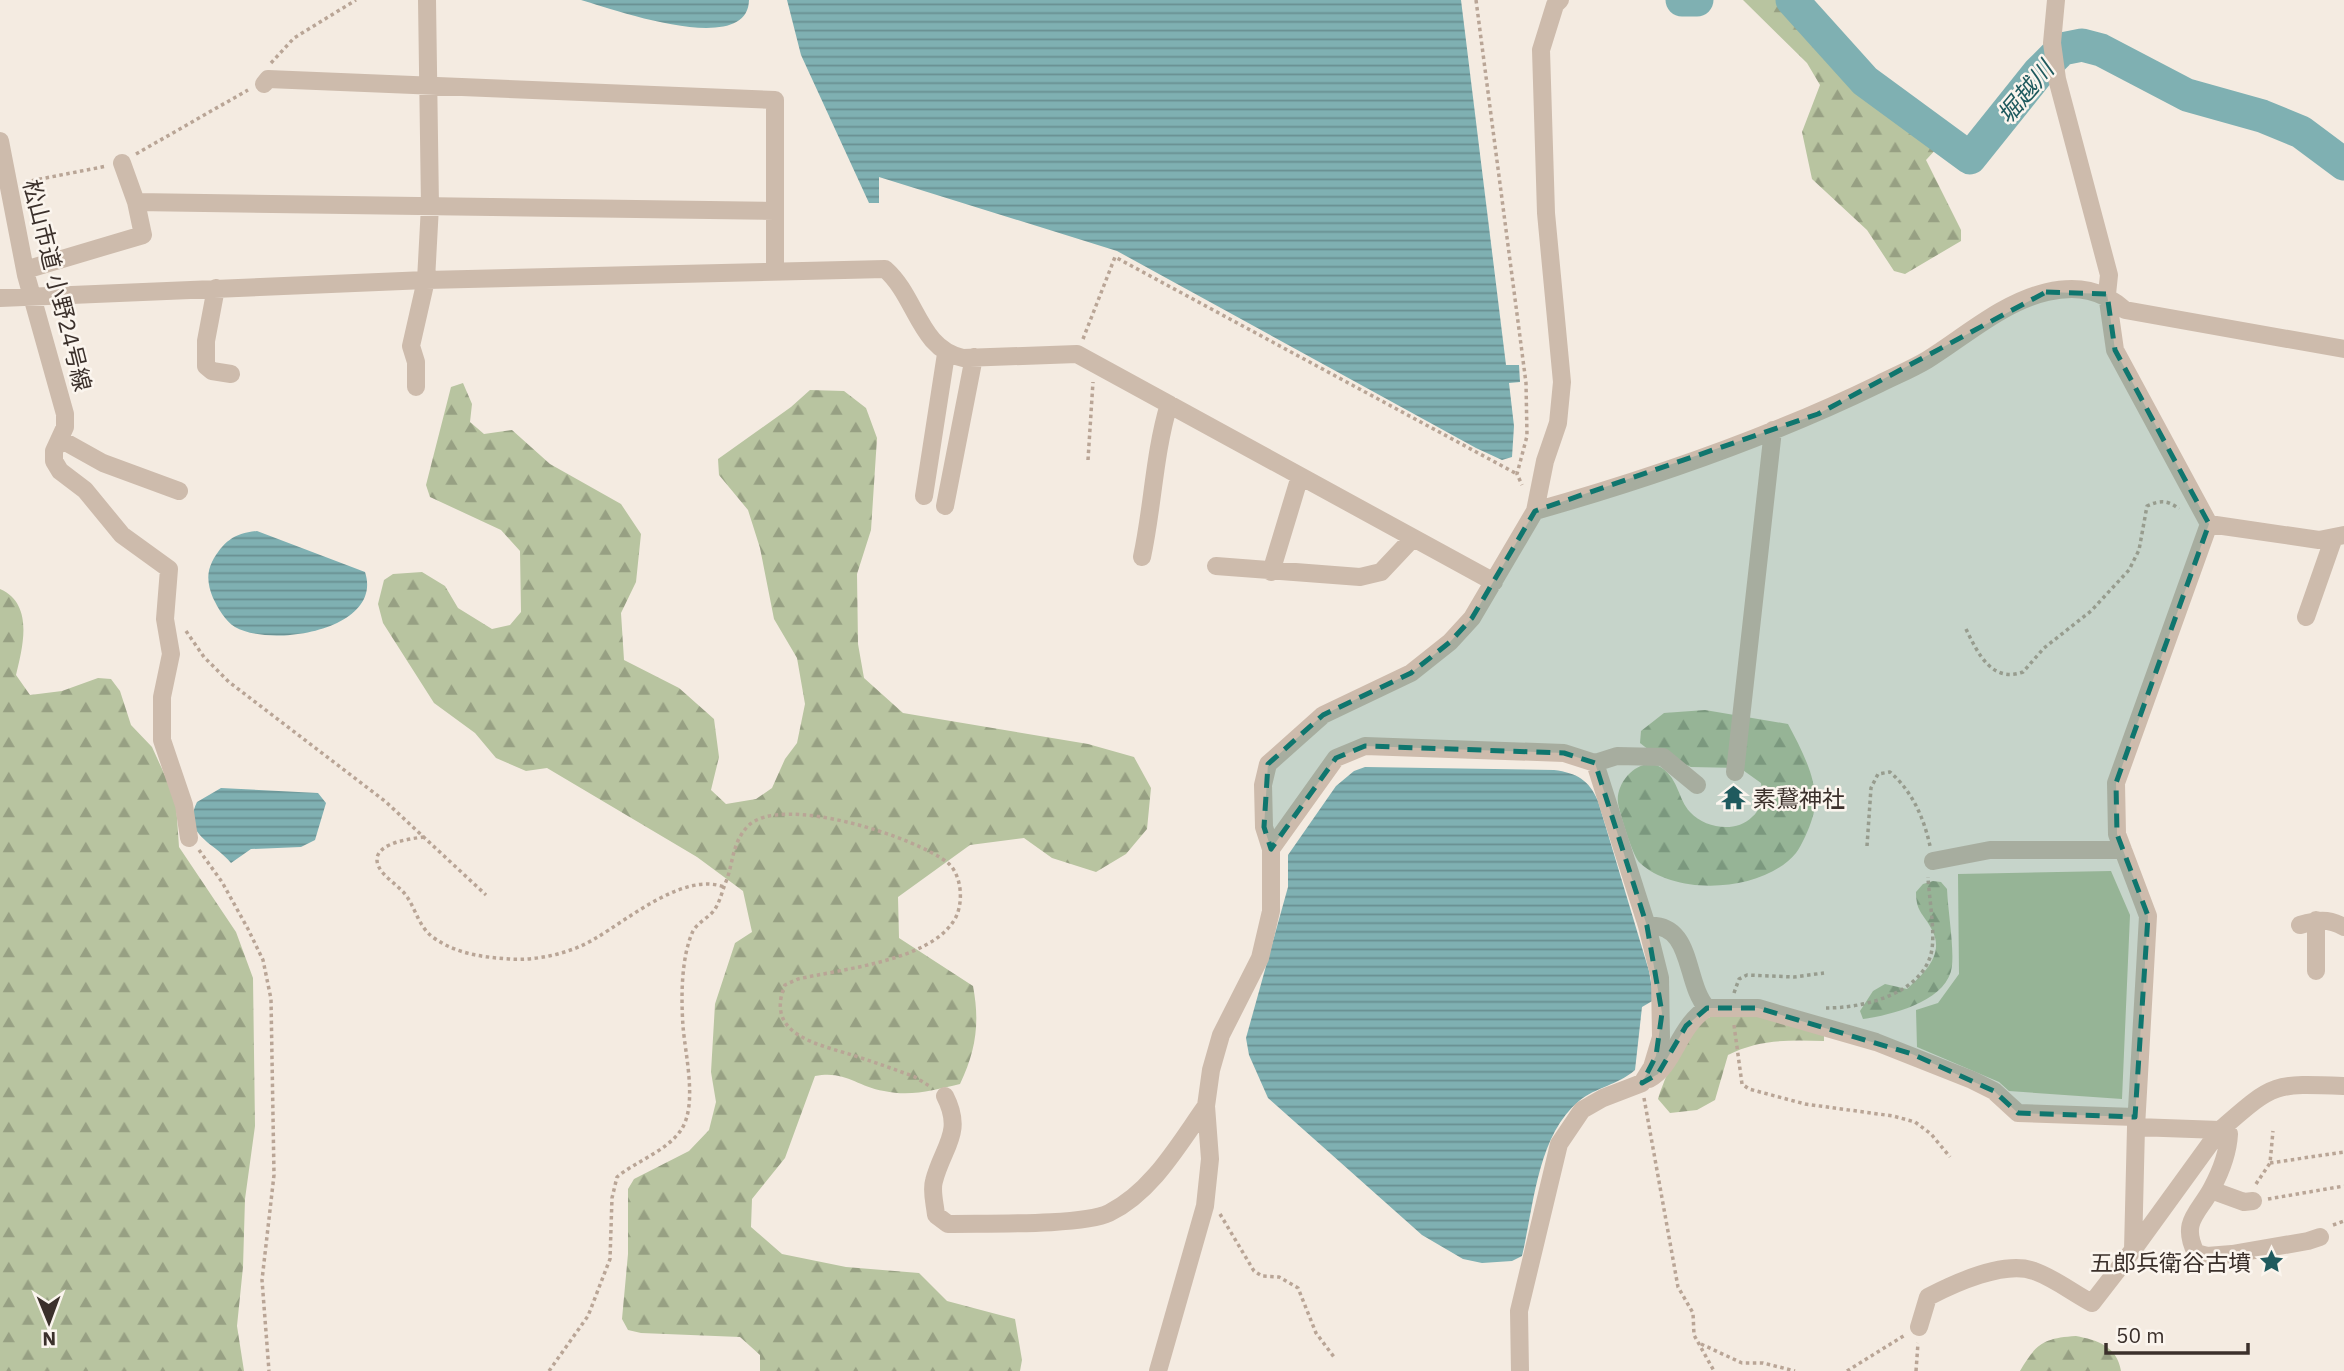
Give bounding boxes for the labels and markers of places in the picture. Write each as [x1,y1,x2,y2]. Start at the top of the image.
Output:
place label: 素鵞神社 [1753,783,1845,813]
temple icon: 素鵞神社 [1719,784,1747,812]
place label: 五郎兵衛谷古墳 [2090,1247,2251,1277]
place icon: 五郎兵衛谷古墳 [2257,1248,2285,1276]

